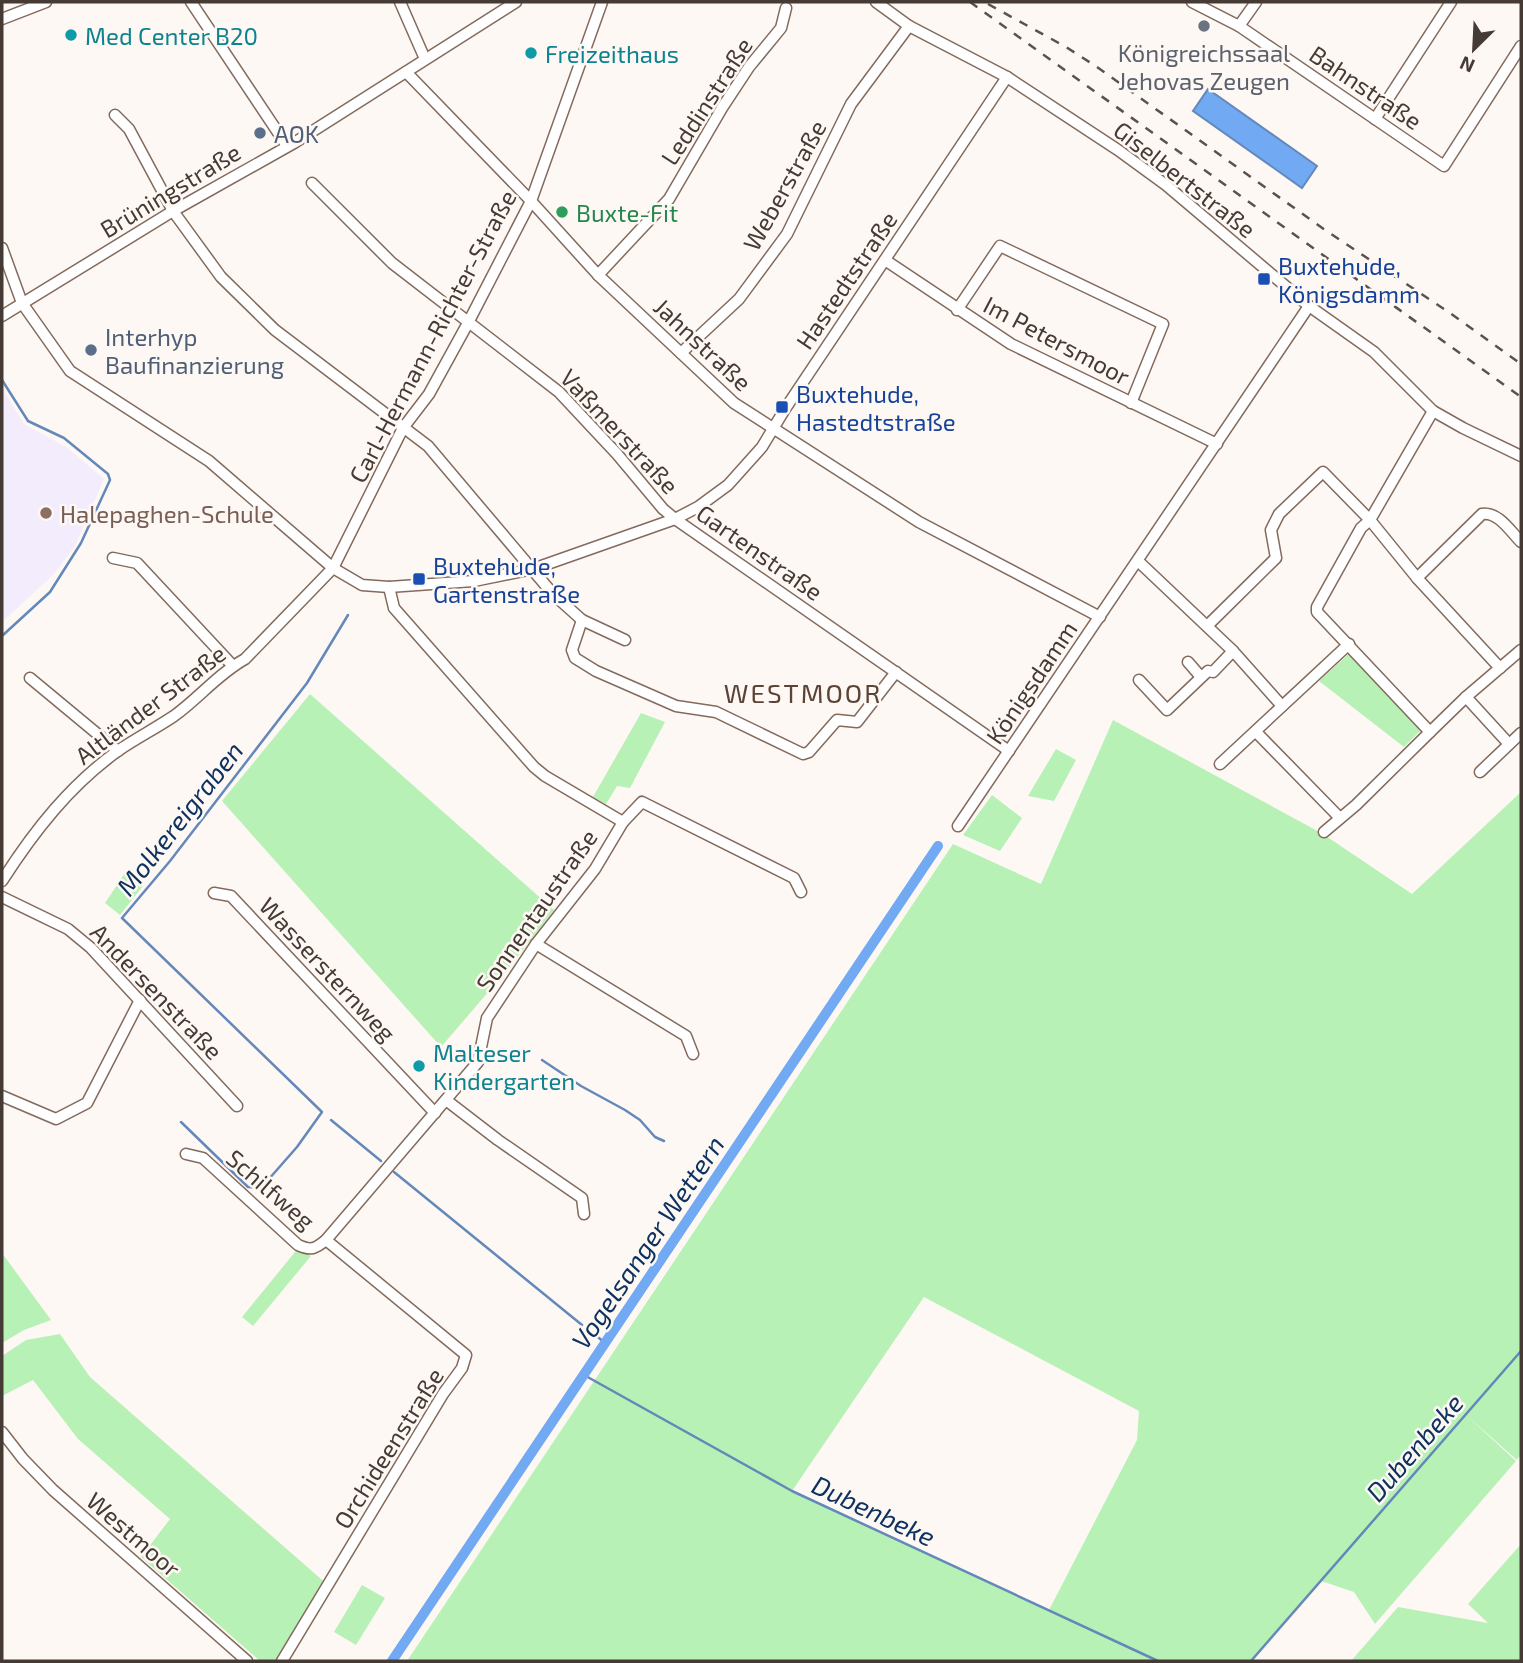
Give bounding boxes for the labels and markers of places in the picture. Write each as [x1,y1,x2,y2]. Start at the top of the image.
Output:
marker: Königreichssaal Jehovas Zeugen [1196,18,1212,34]
place label: Med Center B20 [85,21,258,50]
marker: Med Center B20 [63,27,79,43]
place label: Königreichssaal Jehovas Zeugen [1118,38,1290,95]
place label: Freizeithaus [545,39,679,68]
marker: Freizeithaus [523,45,539,61]
place label: AOK [274,119,319,148]
marker: AOK [252,125,268,141]
place label: Buxte-Fit [576,198,678,227]
marker: Buxte-Fit [554,204,570,220]
place label: Buxtehude, Königsdamm [1278,251,1420,308]
marker: Buxtehude, Königsdamm [1256,271,1272,287]
place label: Interhyp Baufinanzierung [105,322,284,379]
marker: Interhyp Baufinanzierung [83,342,99,358]
place label: Buxtehude, Hastedtstraße [796,379,956,436]
marker: Buxtehude, Hastedtstraße [774,399,790,415]
place label: Halepaghen-Schule [60,499,274,528]
marker: Halepaghen-Schule [38,505,54,521]
place label: Buxtehude, Gartenstraße [433,551,580,608]
marker: Buxtehude, Gartenstraße [411,571,427,587]
place label: Malteser Kindergarten [433,1038,575,1095]
marker: Malteser Kindergarten [411,1058,427,1074]

